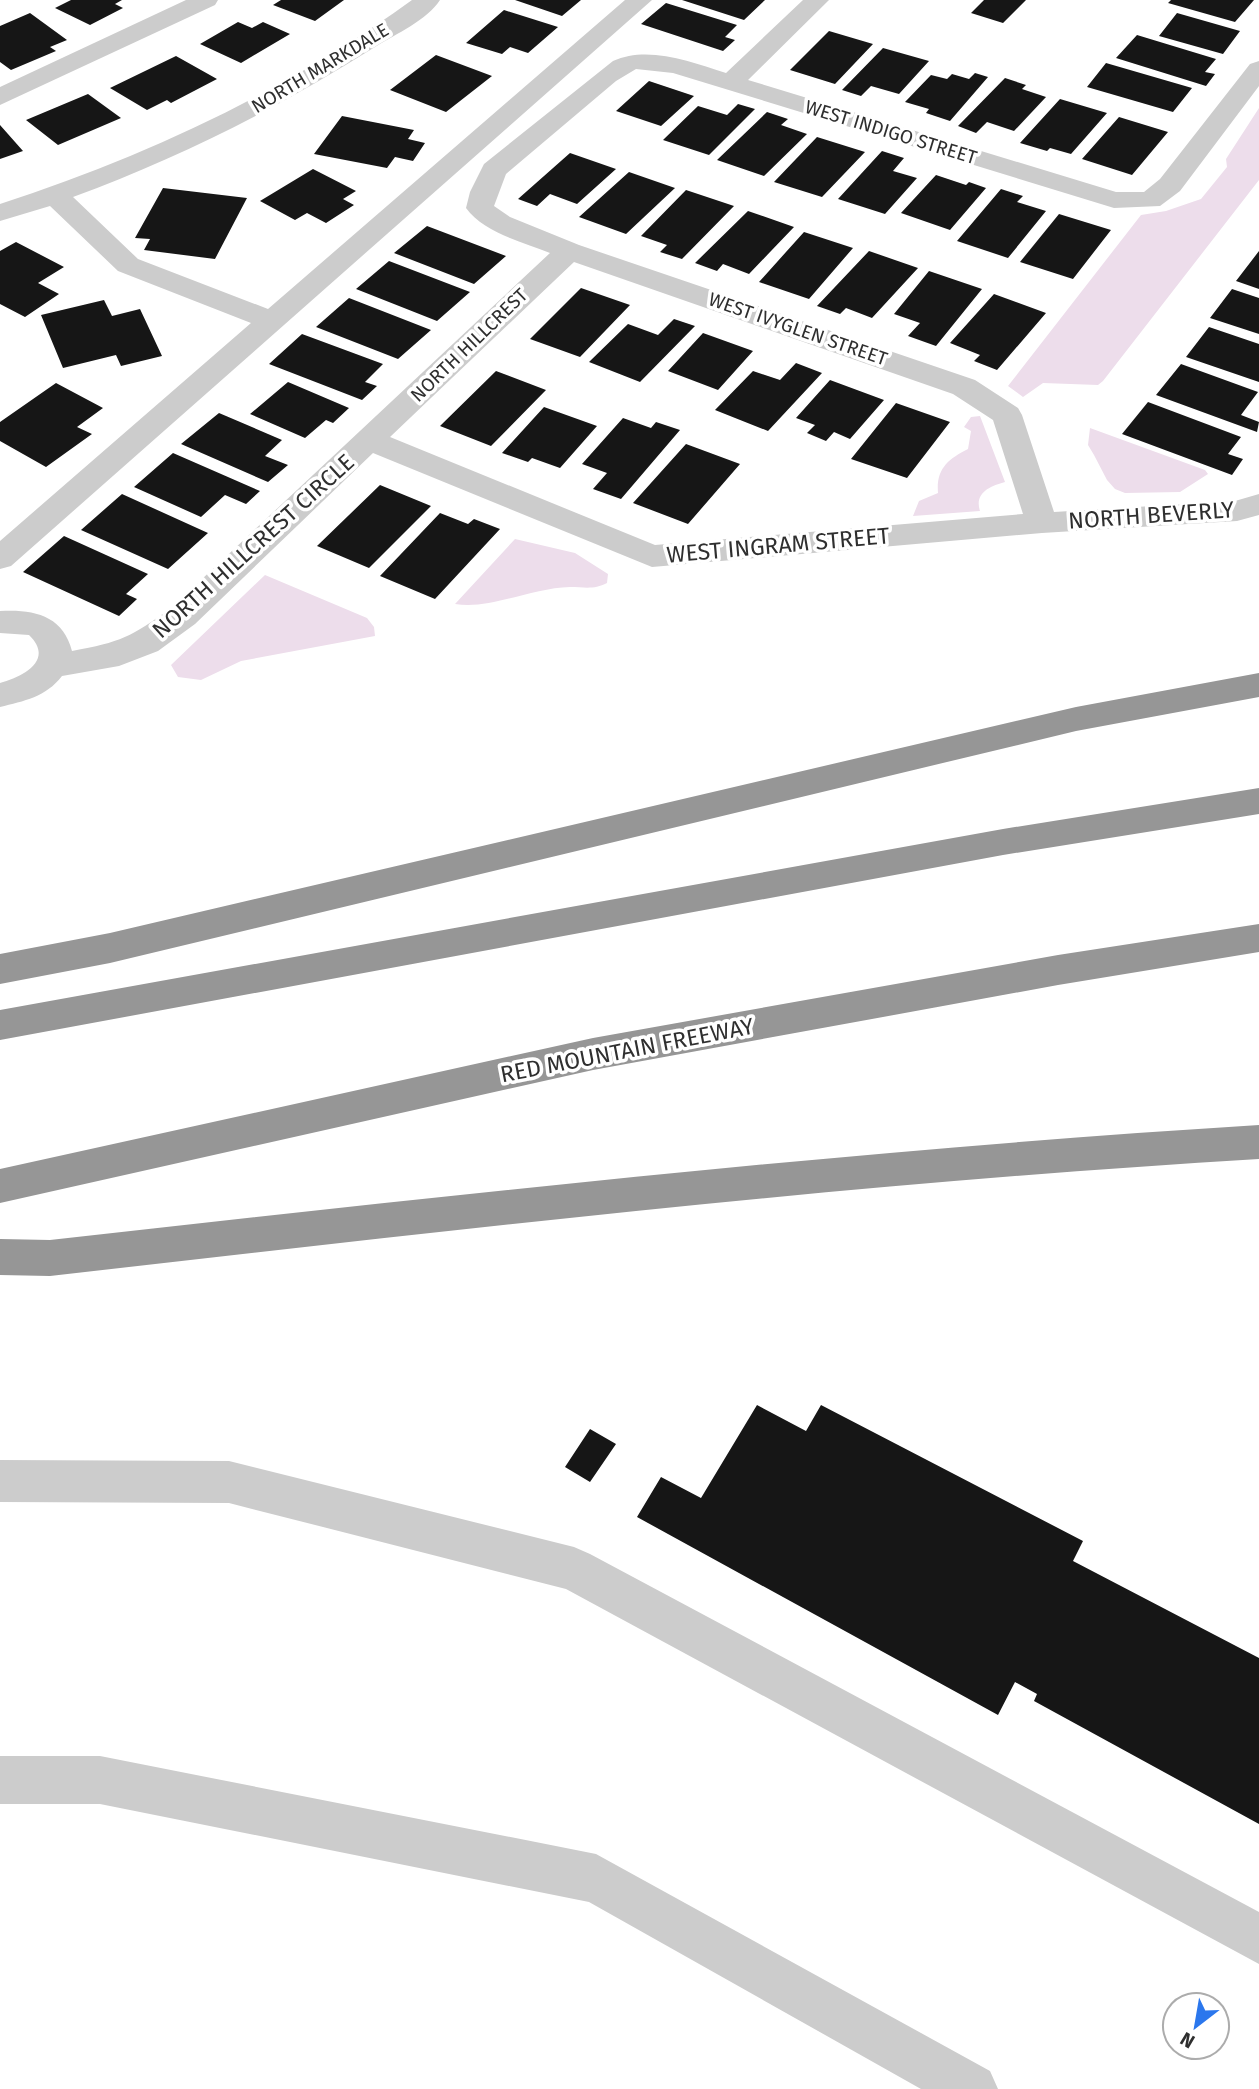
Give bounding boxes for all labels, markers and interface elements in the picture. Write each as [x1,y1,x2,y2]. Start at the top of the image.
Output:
street label: NORTH MARKDALE [247,18,393,118]
street label: WEST INDIGO STREET [802,95,980,169]
street label: NORTH HILLCREST [406,283,532,407]
street label: WEST IVYGLEN STREET [706,288,891,370]
street label: NORTH HILLCREST CIRCLE [146,448,360,644]
street label: NORTH BEVERLY [1067,495,1235,535]
street label: WEST INGRAM STREET [665,521,891,569]
street label: RED MOUNTAIN FREEWAY [498,1012,756,1088]
north arrow [1161,1991,1231,2061]
text: N [1176,2027,1199,2053]

